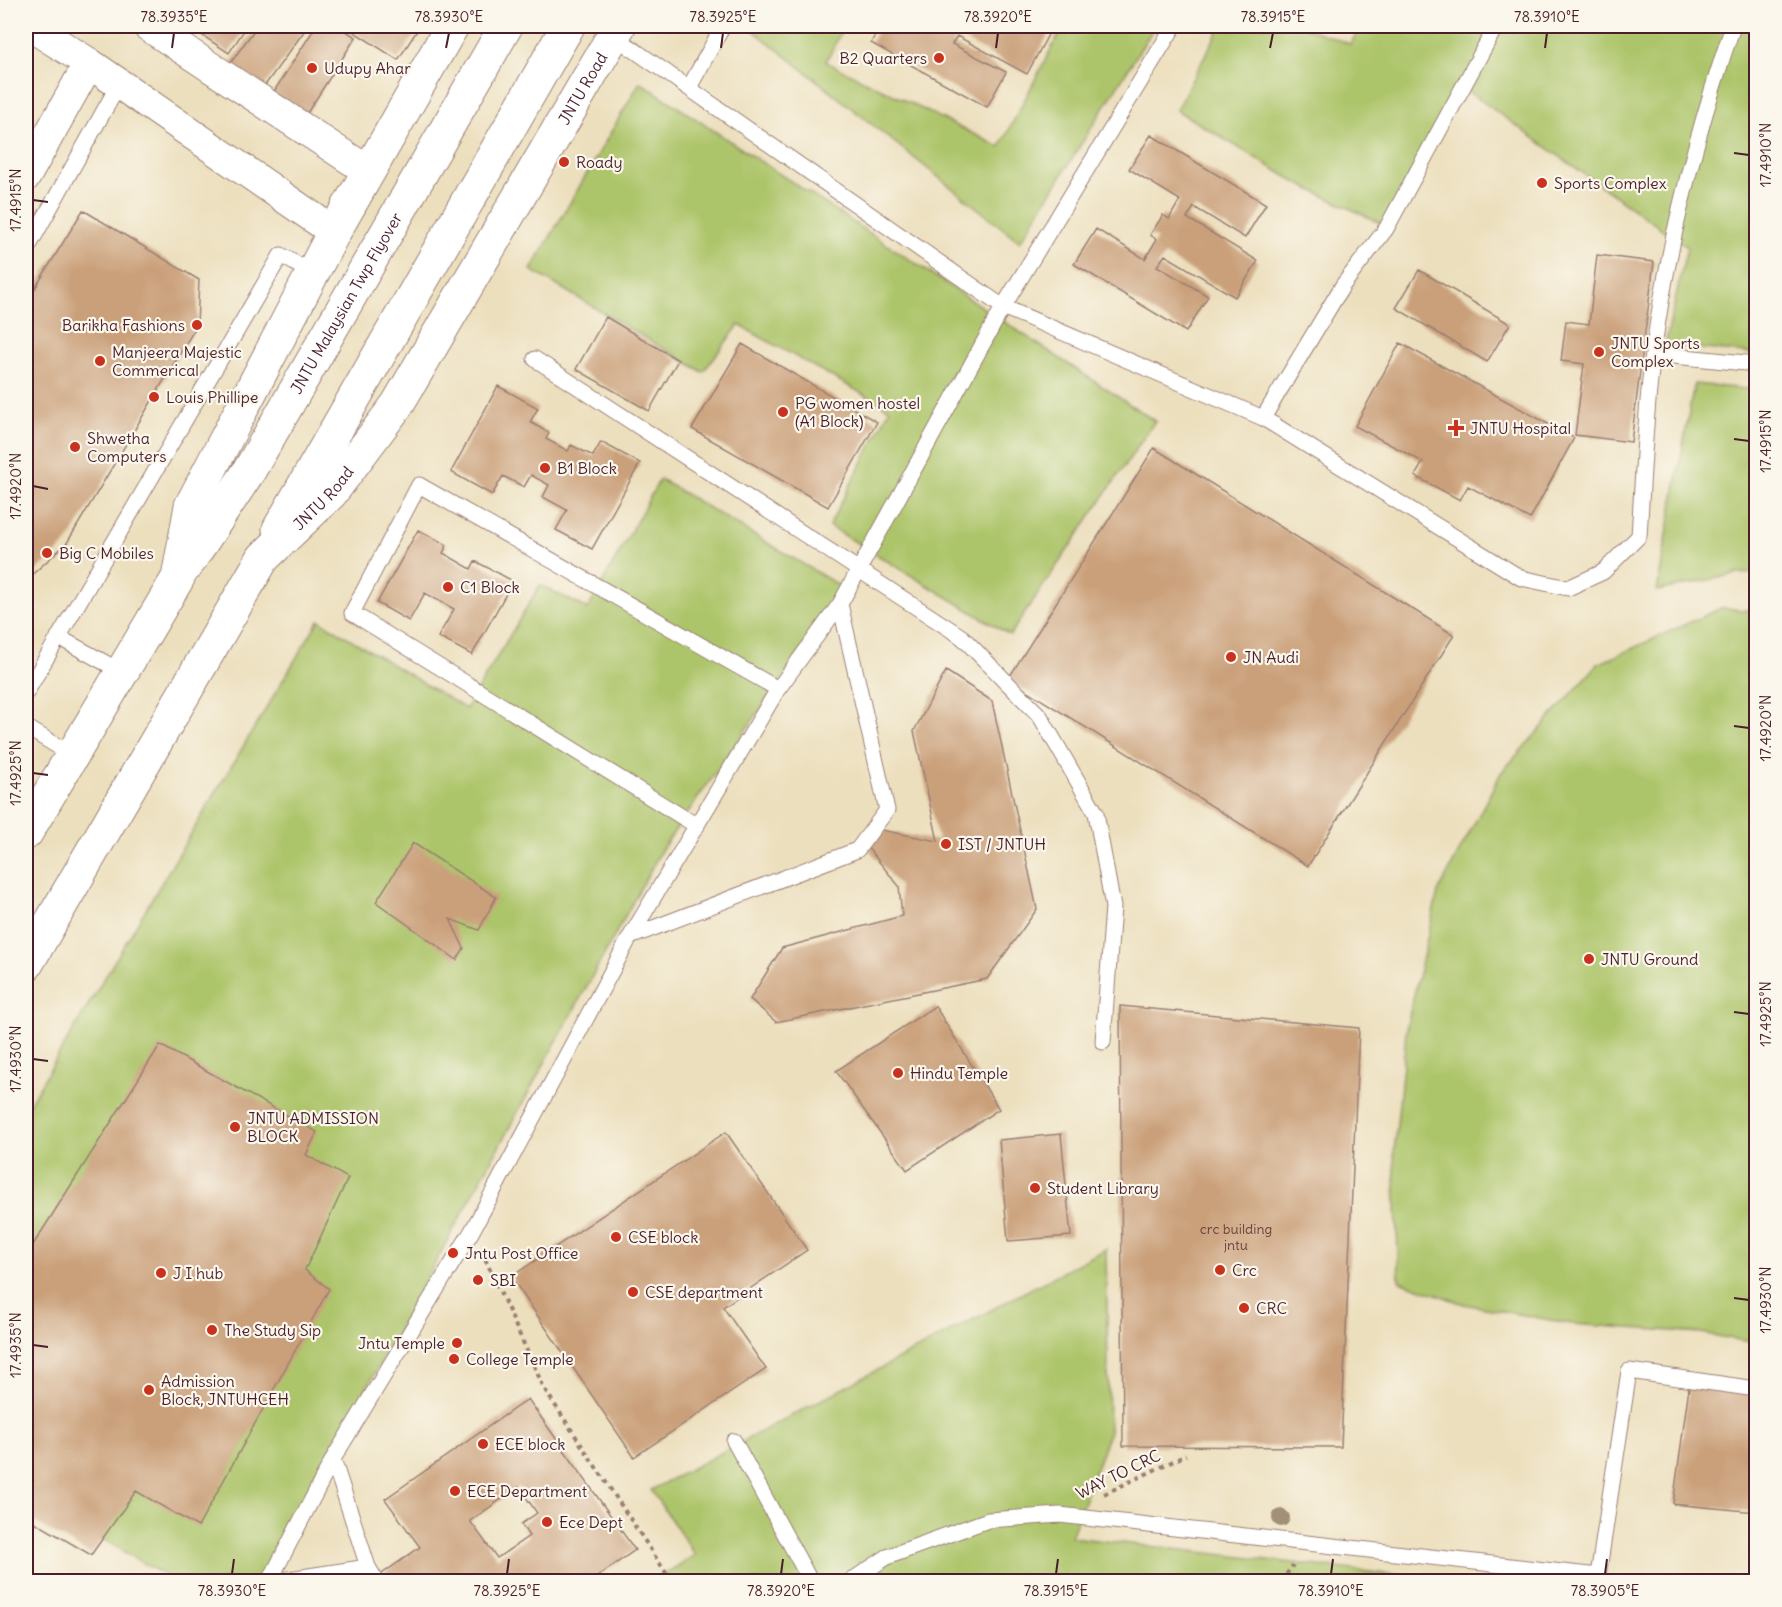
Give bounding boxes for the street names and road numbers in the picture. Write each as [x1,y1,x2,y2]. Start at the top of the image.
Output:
street label: JNTU Road [554,49,611,128]
street label: JNTU Malaysian Twp Flyover [286,208,406,397]
street label: JNTU Road [289,462,358,534]
street label: WAY TO CRC [1072,1445,1164,1503]

